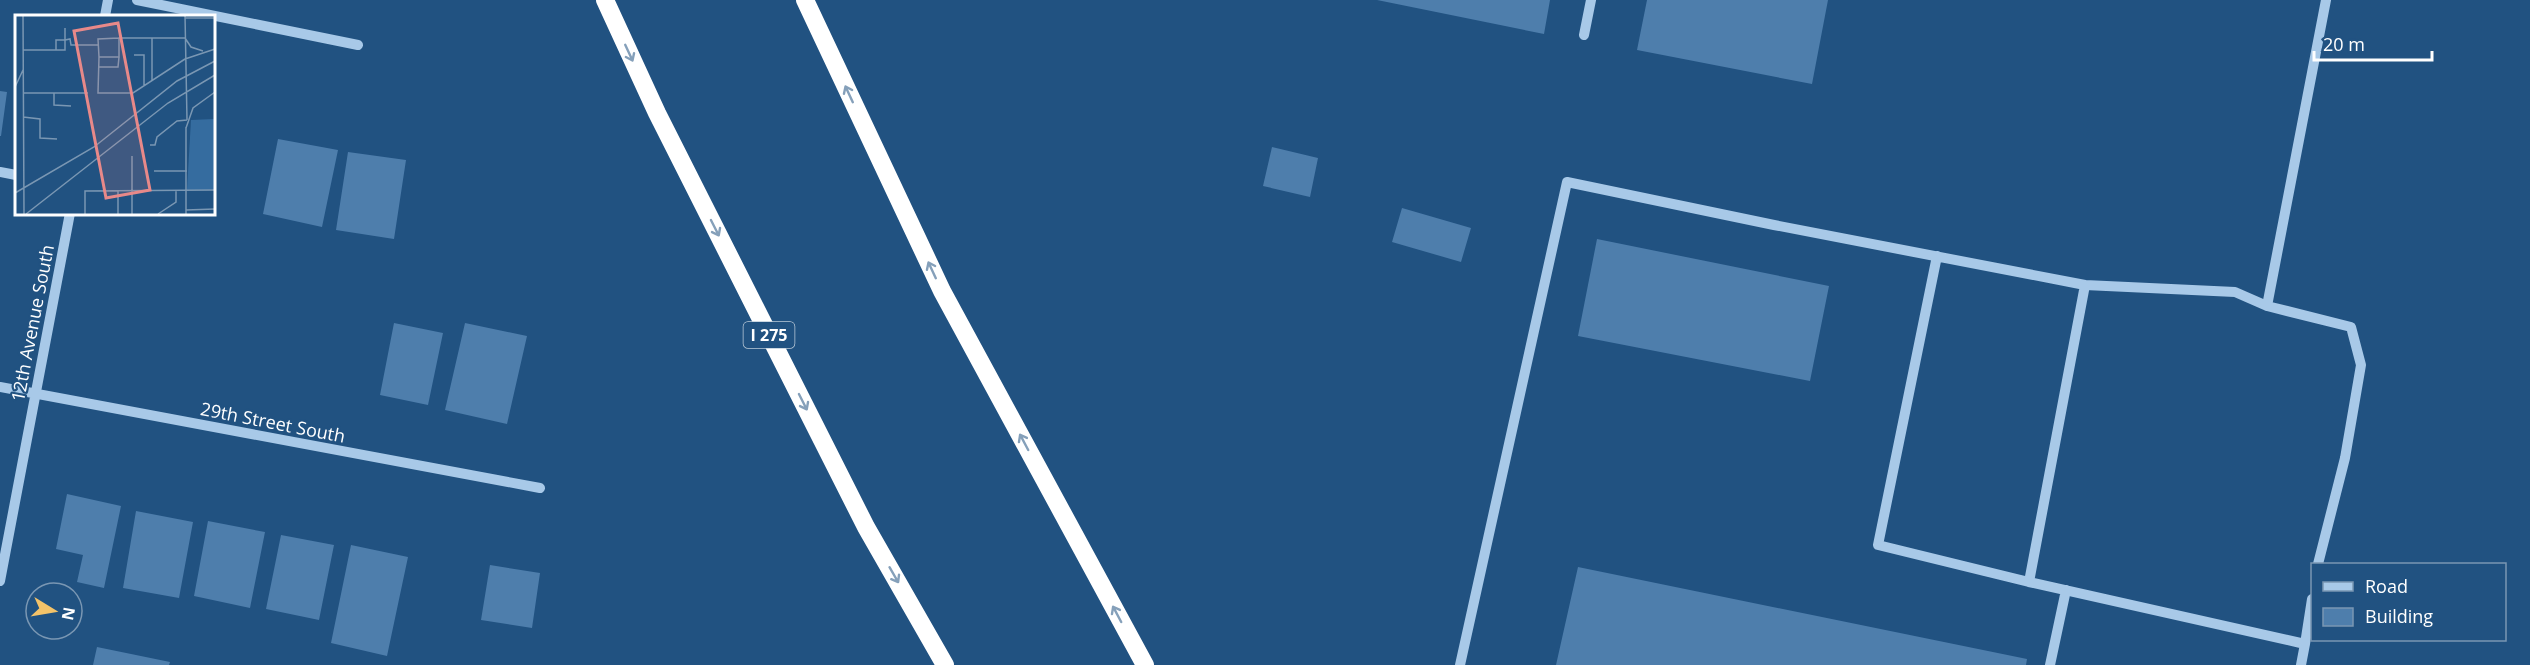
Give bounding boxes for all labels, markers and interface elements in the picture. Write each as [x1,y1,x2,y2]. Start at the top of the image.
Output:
inset map [15,15,214,214]
scale bar [2314,24,2432,62]
text: 20 m [2323,32,2365,56]
one-way arrow [624,44,635,62]
one-way arrow [842,85,854,103]
one-way arrow [709,219,721,236]
street label: 12th Avenue South [5,243,59,403]
one-way arrow [926,261,938,279]
road number: I 275 [744,322,794,348]
one-way arrow [797,393,809,410]
street label: 29th Street South [199,396,347,448]
one-way arrow [1018,434,1030,451]
legend [2311,563,2506,641]
one-way arrow [888,566,900,583]
text: Road [2365,574,2408,598]
north arrow [24,581,84,641]
text: Building [2365,604,2433,628]
text: N [57,605,81,622]
one-way arrow [1111,605,1122,623]

